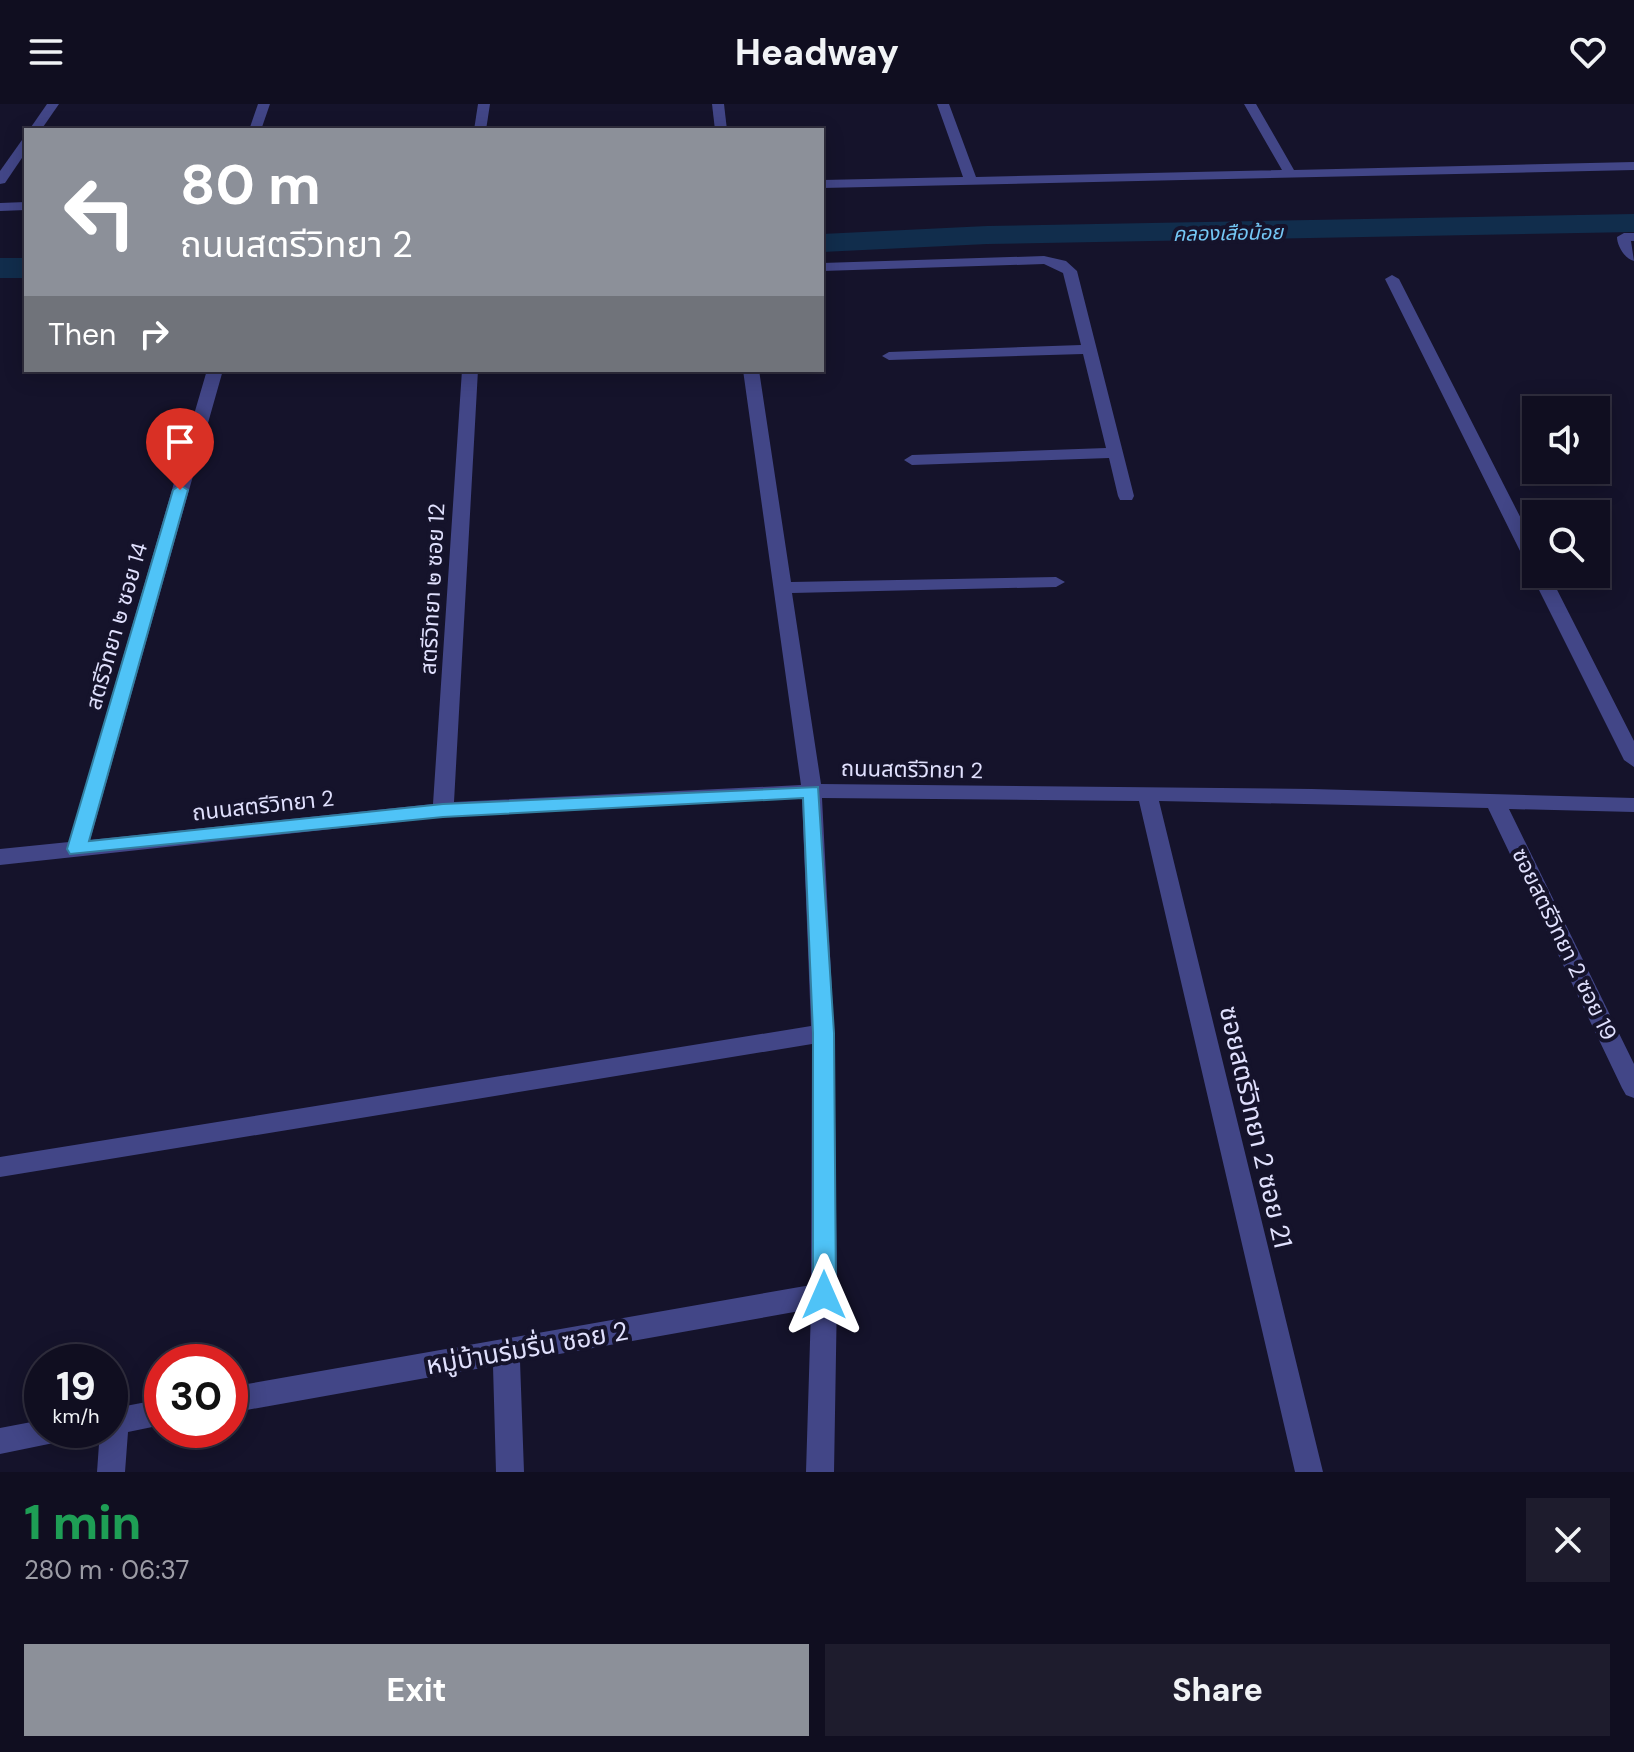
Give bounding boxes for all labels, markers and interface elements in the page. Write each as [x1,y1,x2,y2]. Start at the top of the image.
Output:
text: Headway [735,29,899,76]
icon: menu [24,30,68,74]
icon: heart [1566,30,1610,74]
text: 80 m [180,148,321,221]
icon: left [48,160,152,264]
water label: คลองเสือน้อย [1173,219,1285,247]
text: ถนนสตรีวิทยา 2 [180,221,413,268]
icon: right [132,312,176,356]
text: Then [48,315,116,354]
map controls [1522,396,1610,588]
button: sound [1522,396,1610,484]
pin [146,408,214,490]
icon: arrive [158,420,202,464]
button: search [1522,500,1610,588]
street label: สตรีวิทยา ๒ ซอย 12 [414,502,451,676]
street label: สตรีวิทยา ๒ ซอย 14 [79,539,154,713]
street label: ถนนสตรีวิทยา 2 [841,754,983,785]
street label: ถนนสตรีวิทยา 2 [191,784,335,827]
street label: ซอยสตรีวิทยา 2 ซอย 19 [1505,843,1624,1045]
street label: ซอยสตรีวิทยา 2 ซอย 21 [1212,1003,1300,1251]
position arrow [782,1253,866,1337]
street label: หมู่บ้านร่มรื่น ซอย 2 [423,1313,631,1382]
speed limit sign: 30 [144,1344,248,1448]
text: 19 [56,1360,96,1412]
text: km/h [52,1403,100,1429]
text: 1 min [24,1491,141,1554]
button: close [1526,1498,1610,1582]
text: 280 m · 06:37 [24,1553,189,1587]
button: Exit [24,1644,809,1736]
button: Share [825,1644,1610,1736]

